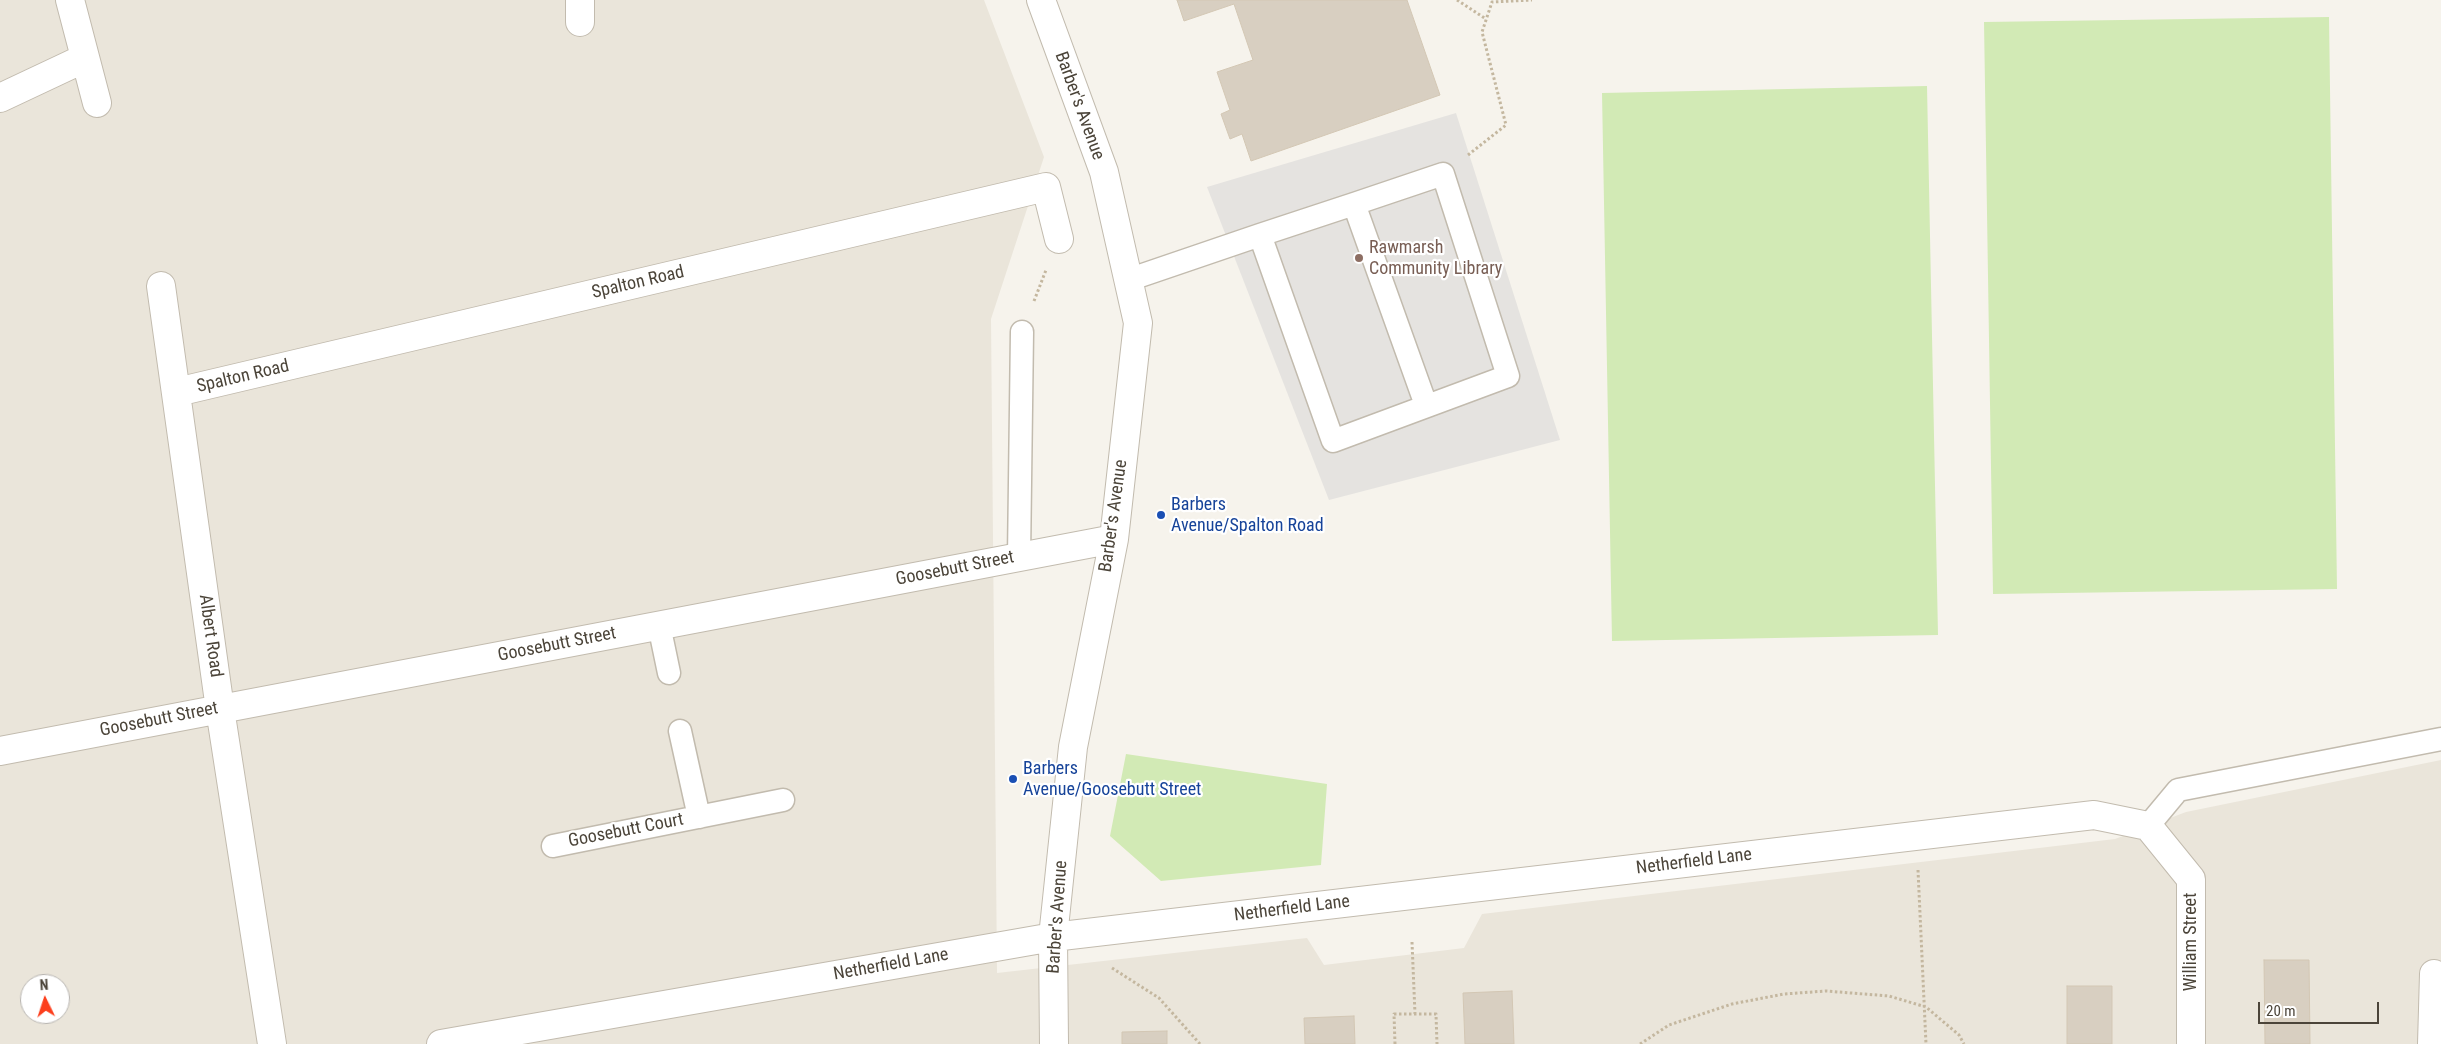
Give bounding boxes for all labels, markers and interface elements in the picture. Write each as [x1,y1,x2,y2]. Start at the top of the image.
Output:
street label: Barber's Avenue [1049,49,1109,163]
place label: Rawmarsh Community Library [1369,237,1502,280]
marker: Rawmarsh Community Library [1353,252,1365,264]
street label: Spalton Road [590,262,686,304]
street label: Spalton Road [195,356,291,398]
street label: Barber's Avenue [1095,458,1133,574]
place label: Barbers Avenue/Spalton Road [1171,494,1324,536]
marker: Barbers Avenue/Spalton Road [1155,509,1167,521]
street label: Goosebutt Street [894,547,1016,591]
street label: Albert Road [194,593,226,679]
street label: Goosebutt Street [496,623,618,667]
street label: Goosebutt Street [98,698,220,742]
place label: Barbers Avenue/Goosebutt Street [1023,758,1201,801]
marker: Barbers Avenue/Goosebutt Street [1007,773,1019,785]
street label: Goosebutt Court [567,809,685,853]
street label: Netherfield Lane [1635,844,1753,880]
street label: Barber's Avenue [1043,860,1073,974]
street label: Netherfield Lane [1233,891,1351,927]
street label: William Street [2180,893,2202,991]
street label: Netherfield Lane [832,944,950,986]
north arrow [20,974,70,1024]
text: N [39,977,49,993]
scale bar [2261,992,2382,1024]
text: 20 m [2266,1002,2296,1020]

